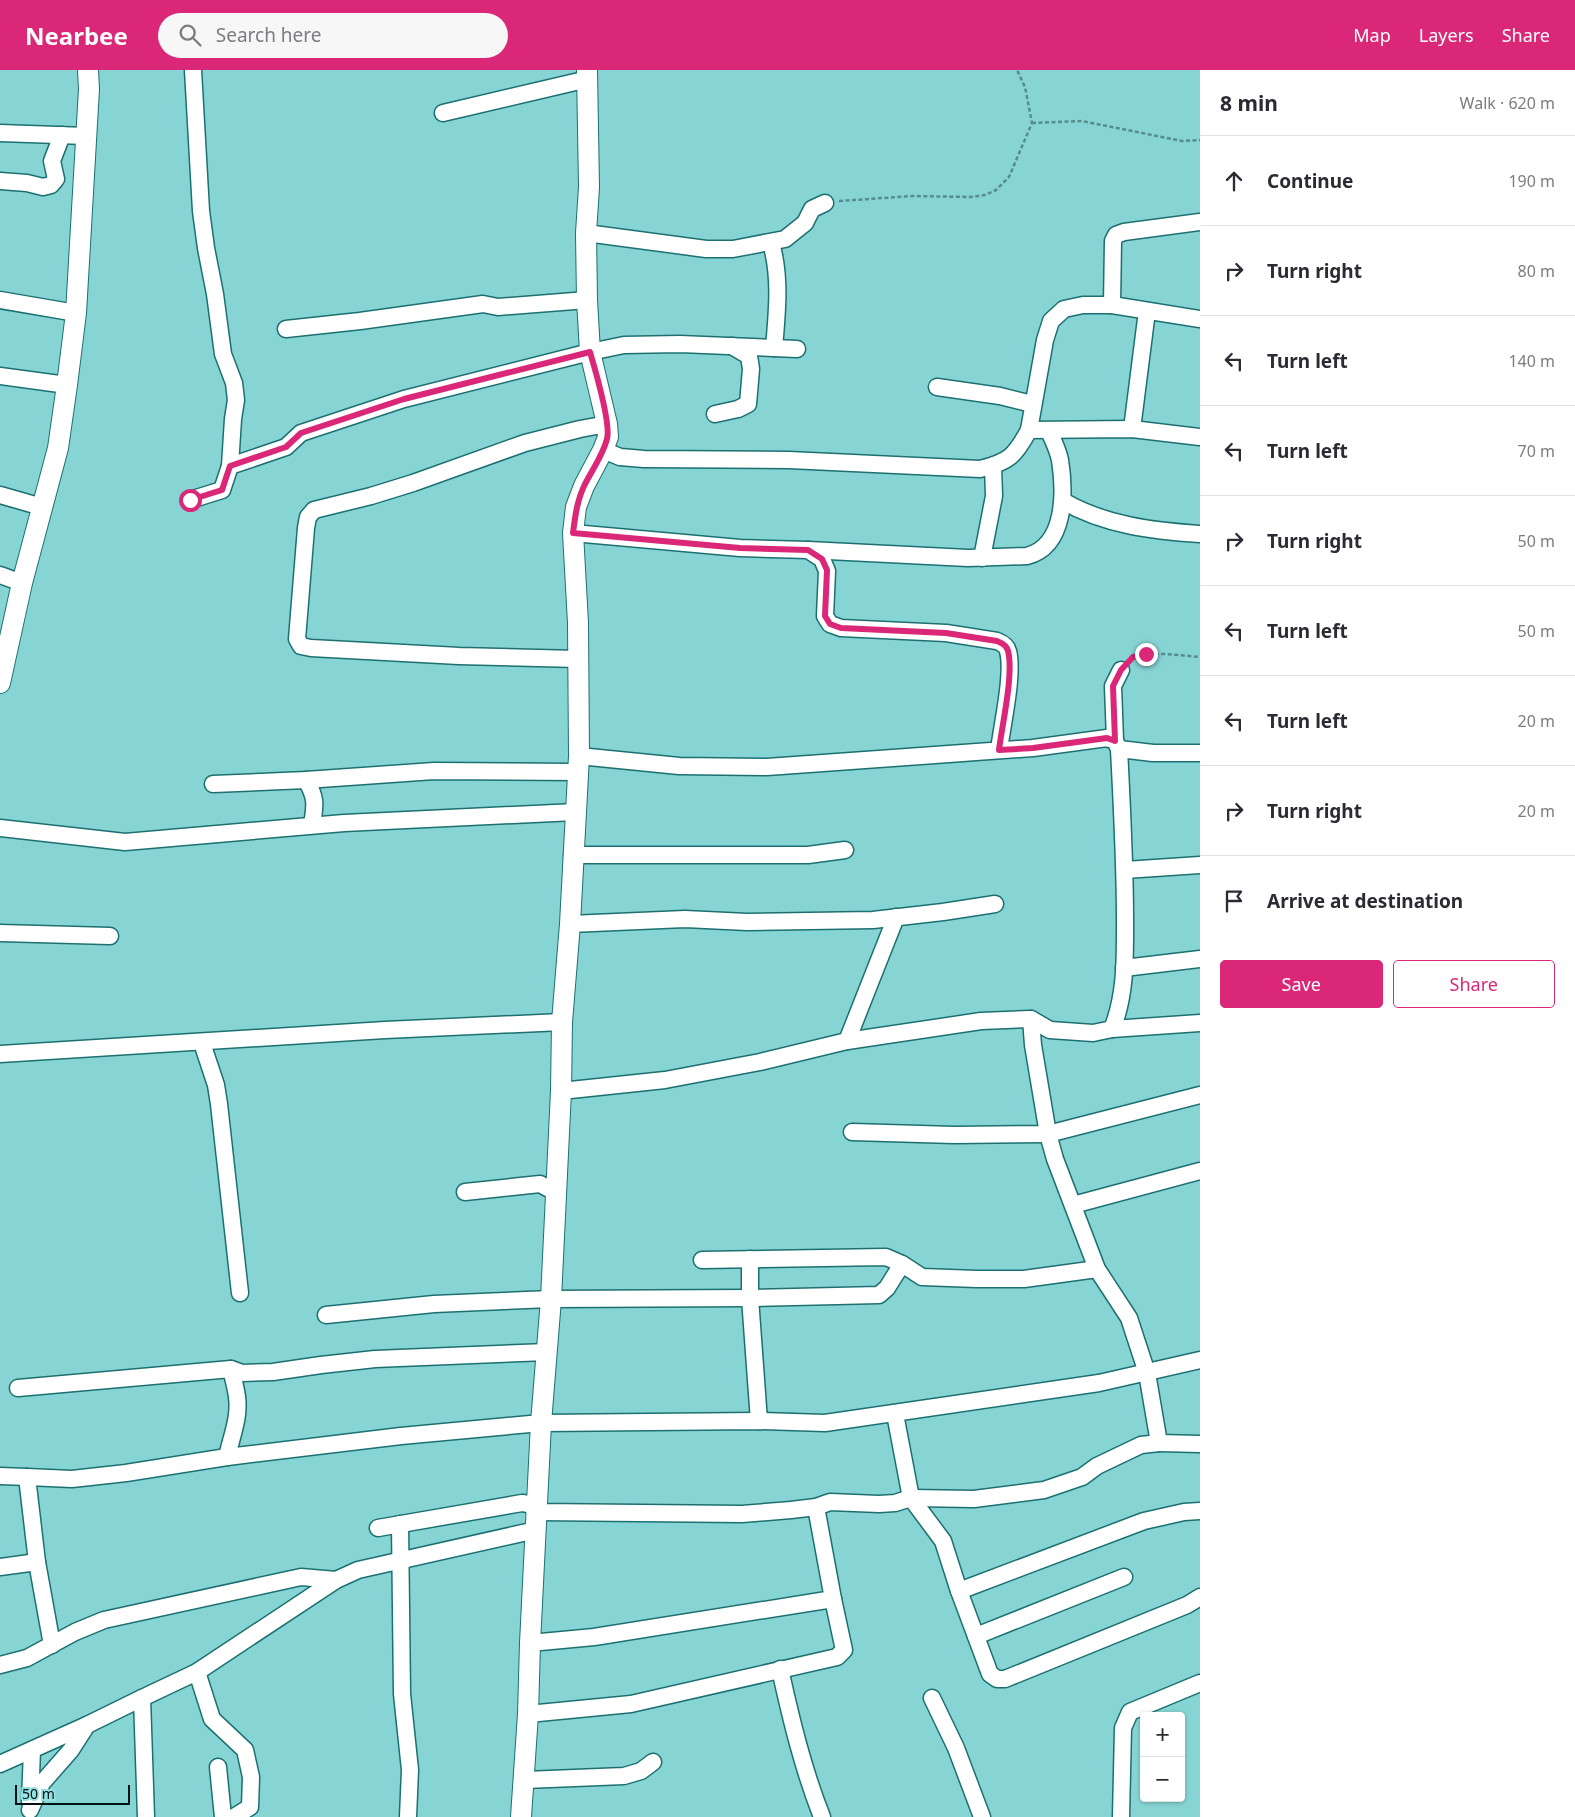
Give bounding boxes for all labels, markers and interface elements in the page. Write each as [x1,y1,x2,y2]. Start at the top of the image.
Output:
search box [158,13,508,58]
text: Nearbee [25,19,128,52]
icon: search [176,21,204,49]
text: Search here [216,22,322,48]
text: Map [1353,23,1391,47]
text: Layers [1419,23,1474,47]
text: Share [1502,23,1550,47]
text: 8 min [1220,89,1278,117]
text: Walk · 620 m [1460,92,1555,114]
icon: ahead [1220,167,1248,195]
text: Continue [1267,168,1353,194]
text: 190 m [1508,170,1555,192]
icon: right [1220,257,1248,285]
text: Turn right [1267,258,1362,284]
text: 80 m [1518,260,1555,282]
icon: left [1220,347,1248,375]
text: Turn left [1267,348,1348,374]
text: 140 m [1508,350,1555,372]
icon: left [1220,437,1248,465]
text: Turn left [1267,438,1348,464]
text: 70 m [1518,440,1555,462]
route start [179,489,202,512]
icon: right [1220,527,1248,555]
text: Turn right [1267,528,1362,554]
text: 50 m [1518,530,1555,552]
icon: left [1220,617,1248,645]
text: Turn left [1267,618,1348,644]
text: 50 m [1518,620,1555,642]
route end [1135,643,1158,666]
icon: left [1220,707,1248,735]
text: Turn left [1267,708,1348,734]
text: 20 m [1518,710,1555,732]
icon: right [1220,797,1248,825]
text: Turn right [1267,798,1362,824]
text: 20 m [1518,800,1555,822]
icon: arrive [1220,887,1248,915]
text: Arrive at destination [1267,888,1463,914]
button: Save [1220,960,1383,1008]
button: Share [1393,960,1555,1008]
map controls [1140,1712,1185,1802]
button: + [1140,1712,1185,1757]
button: − [1140,1757,1185,1802]
scale bar [15,1782,130,1805]
text: 50 m [22,1784,55,1803]

